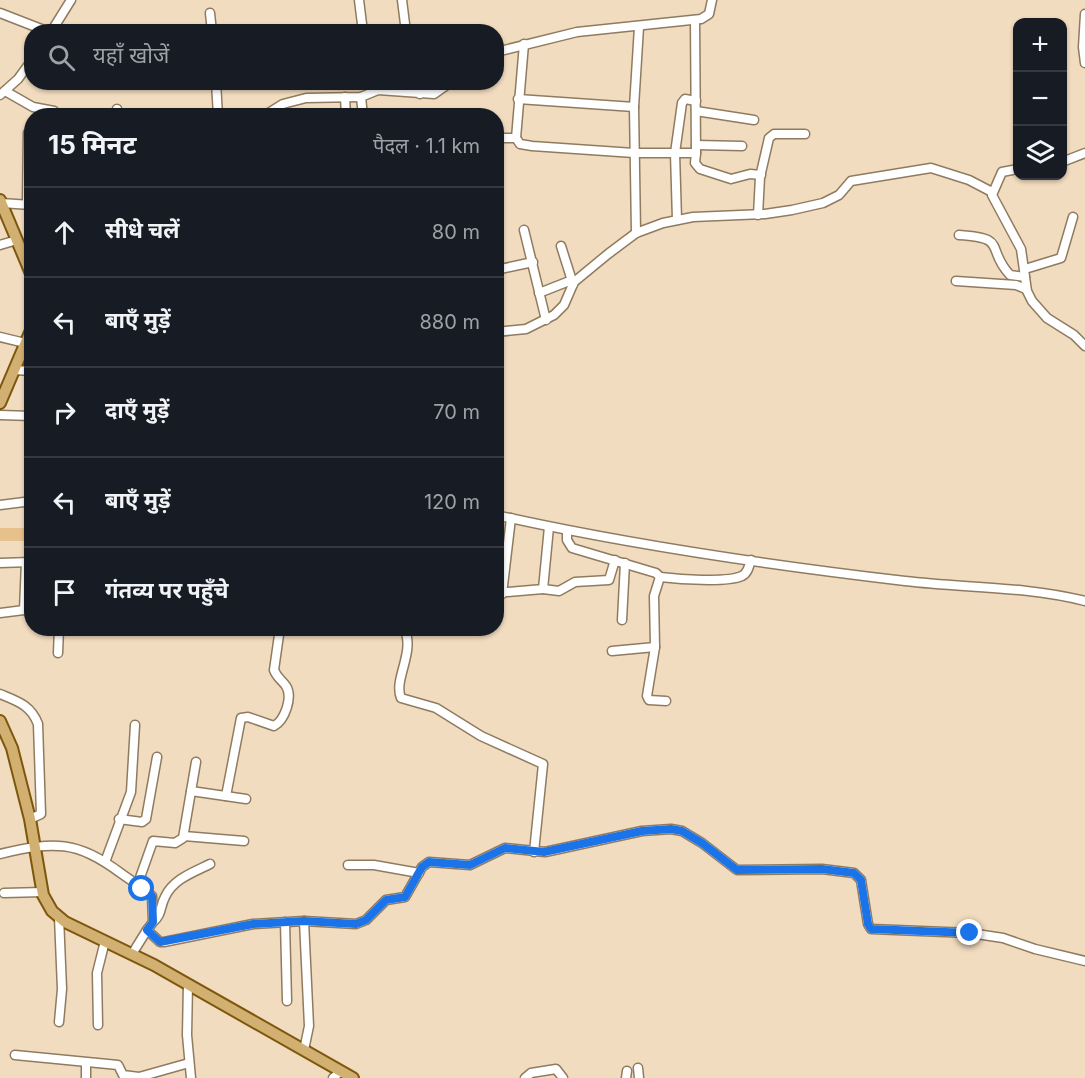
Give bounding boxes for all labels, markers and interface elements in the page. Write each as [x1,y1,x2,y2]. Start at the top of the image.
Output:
map controls [1013,18,1067,180]
button: + [1013,18,1067,72]
search box [24,24,504,90]
icon: search [45,41,78,74]
text: यहाँ खोजें [93,42,169,68]
button: − [1013,72,1067,126]
button: layers [1013,126,1067,180]
text: 15 मिनट [48,129,137,160]
text: पैदल · 1.1 km [373,134,480,158]
icon: ahead [48,216,81,249]
text: सीधे चलें [105,217,180,243]
text: 80 m [432,220,480,244]
icon: left [48,306,81,339]
text: बाएँ मुड़ें [105,307,171,333]
text: 880 m [419,310,480,334]
icon: right [48,396,81,429]
text: दाएँ मुड़ें [105,397,169,423]
text: 70 m [433,400,480,424]
icon: left [48,486,81,519]
text: बाएँ मुड़ें [105,487,171,513]
text: 120 m [424,490,480,514]
icon: arrive [48,576,81,609]
text: गंतव्य पर पहुँचे [105,577,229,603]
route start [128,875,154,901]
route end [956,919,982,945]

